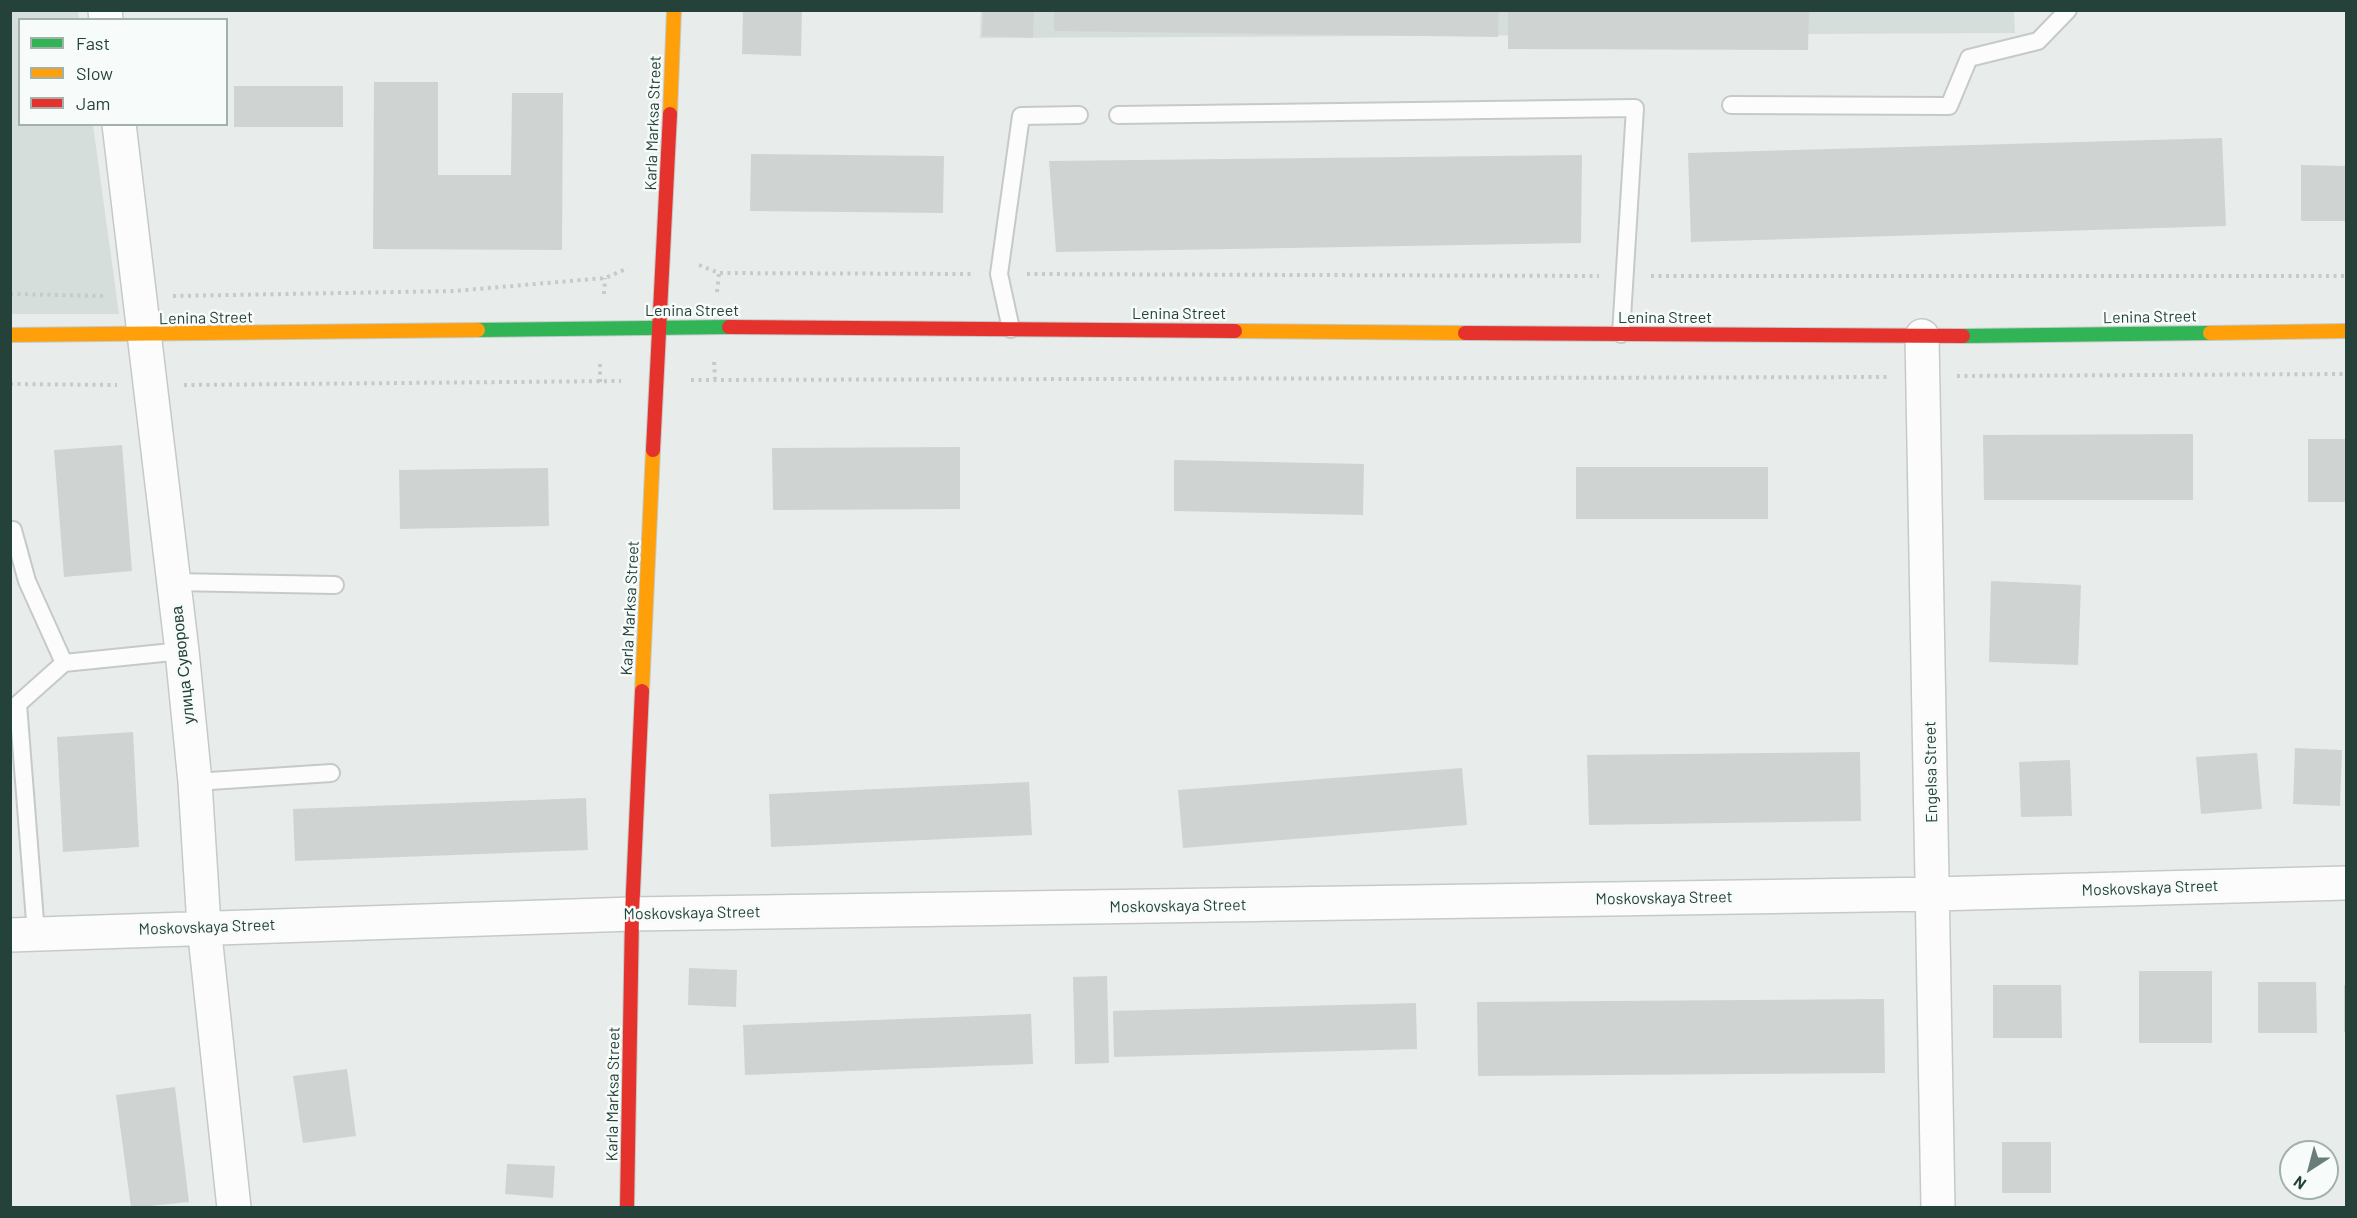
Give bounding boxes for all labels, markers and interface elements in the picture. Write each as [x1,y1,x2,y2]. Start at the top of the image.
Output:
legend [18,18,228,126]
text: Fast [76,32,110,54]
street label: Karla Marksa Street [641,55,665,191]
text: Slow [76,62,113,84]
text: Jam [76,92,110,114]
street label: Lenina Street [645,301,739,321]
street label: Lenina Street [1132,304,1226,324]
street label: Lenina Street [2103,307,2197,327]
street label: Lenina Street [159,308,253,328]
street label: Lenina Street [1618,308,1712,328]
street label: Karla Marksa Street [617,540,643,676]
street label: улица Суворова [167,605,199,725]
street label: Engelsa Street [1921,721,1941,823]
street label: Moskovskaya Street [2081,876,2219,900]
street label: Moskovskaya Street [1595,887,1733,909]
street label: Moskovskaya Street [1109,895,1247,917]
street label: Moskovskaya Street [623,902,761,924]
street label: Moskovskaya Street [138,915,276,939]
street label: Karla Marksa Street [602,1026,624,1162]
north arrow [2279,1140,2339,1200]
text: N [2289,1173,2309,1194]

